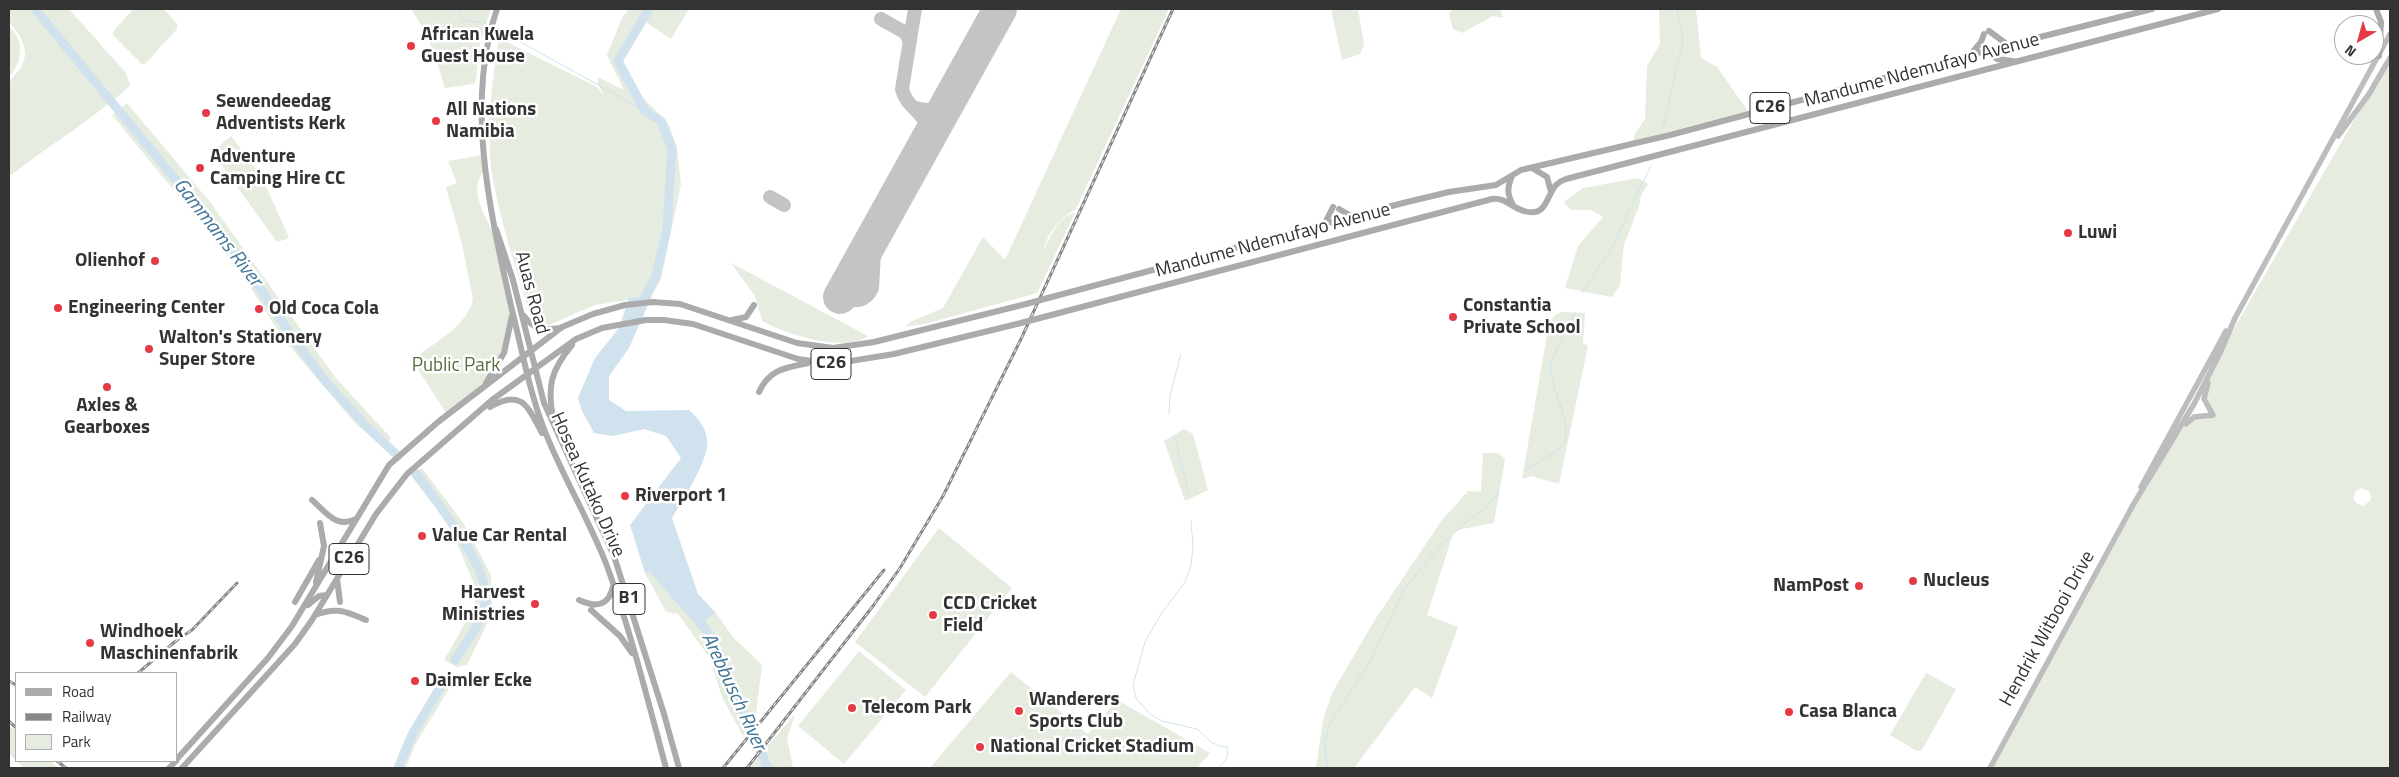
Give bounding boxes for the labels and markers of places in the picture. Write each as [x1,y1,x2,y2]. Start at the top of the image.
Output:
place label: African Kwela Guest House [421,24,534,68]
marker: African Kwela Guest House [405,40,417,52]
place label: Sewendeedag Adventists Kerk [216,91,346,135]
place label: All Nations Namibia [446,99,536,143]
marker: Sewendeedag Adventists Kerk [200,107,212,119]
marker: All Nations Namibia [430,115,442,127]
place label: Adventure Camping Hire CC [210,146,345,190]
marker: Adventure Camping Hire CC [194,162,206,174]
place label: Luwi [2078,222,2117,244]
marker: Luwi [2062,227,2074,239]
place label: Olienhof [75,250,145,272]
marker: Olienhof [149,255,161,267]
place label: Constantia Private School [1463,295,1581,339]
place label: Engineering Center [68,297,225,319]
place label: Old Coca Cola [269,298,379,320]
marker: Engineering Center [52,302,64,314]
marker: Old Coca Cola [253,303,265,315]
marker: Constantia Private School [1447,311,1459,323]
place label: Walton's Stationery Super Store [159,327,322,371]
marker: Walton's Stationery Super Store [143,343,155,355]
marker: Axles & Gearboxes [101,381,113,393]
place label: Axles & Gearboxes [64,395,150,439]
place label: Riverport 1 [635,485,727,507]
marker: Riverport 1 [619,490,631,502]
place label: Value Car Rental [432,525,567,547]
marker: Value Car Rental [416,530,428,542]
place label: Nucleus [1923,570,1989,592]
place label: NamPost [1773,575,1849,597]
marker: Nucleus [1907,575,1919,587]
marker: NamPost [1853,580,1865,592]
place label: Harvest Ministries [442,582,525,626]
place label: CCD Cricket Field [943,593,1037,637]
marker: Harvest Ministries [529,598,541,610]
marker: CCD Cricket Field [927,609,939,621]
place label: Windhoek Maschinenfabrik [100,621,238,665]
marker: Windhoek Maschinenfabrik [84,637,96,649]
place label: Daimler Ecke [425,670,532,692]
marker: Daimler Ecke [409,675,421,687]
place label: Wanderers Sports Club [1029,689,1123,733]
place label: Telecom Park [862,697,971,719]
place label: Casa Blanca [1799,701,1897,723]
marker: Telecom Park [846,702,858,714]
marker: Wanderers Sports Club [1013,705,1025,717]
marker: Casa Blanca [1783,706,1795,718]
place label: National Cricket Stadium [990,736,1194,758]
marker: National Cricket Stadium [974,741,986,753]

